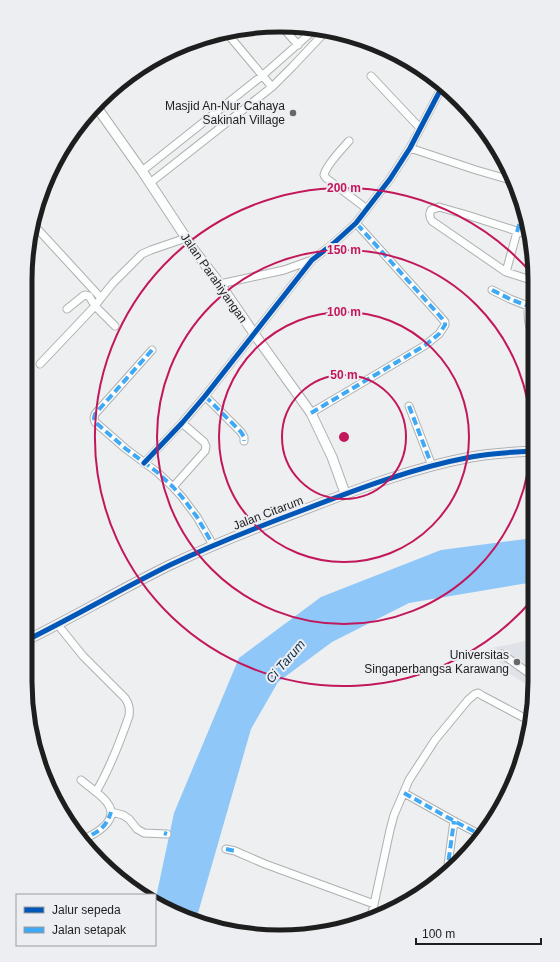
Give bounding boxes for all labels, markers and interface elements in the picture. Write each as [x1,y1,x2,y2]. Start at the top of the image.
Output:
place label: Masjid An-Nur Cahaya Sakinah Village [165,99,285,127]
marker: Masjid An-Nur Cahaya Sakinah Village [288,108,298,118]
text: 200 m [327,181,361,195]
street label: Jalan Parahiyangan [178,231,250,325]
text: 150 m [327,243,361,257]
text: 100 m [327,305,361,319]
text: 50 m [330,368,358,382]
centre of rings [337,430,351,444]
street label: Jalan Citarum [231,493,305,533]
water label: Ci Tarum [263,637,308,686]
place label: Universitas Singaperbangsa Karawang [364,648,509,676]
marker: Universitas Singaperbangsa Karawang [512,657,522,667]
legend [16,894,156,946]
text: Jalur sepeda [52,903,121,917]
scale bar [416,920,541,946]
text: Jalan setapak [52,923,127,937]
text: 100 m [422,927,455,941]

